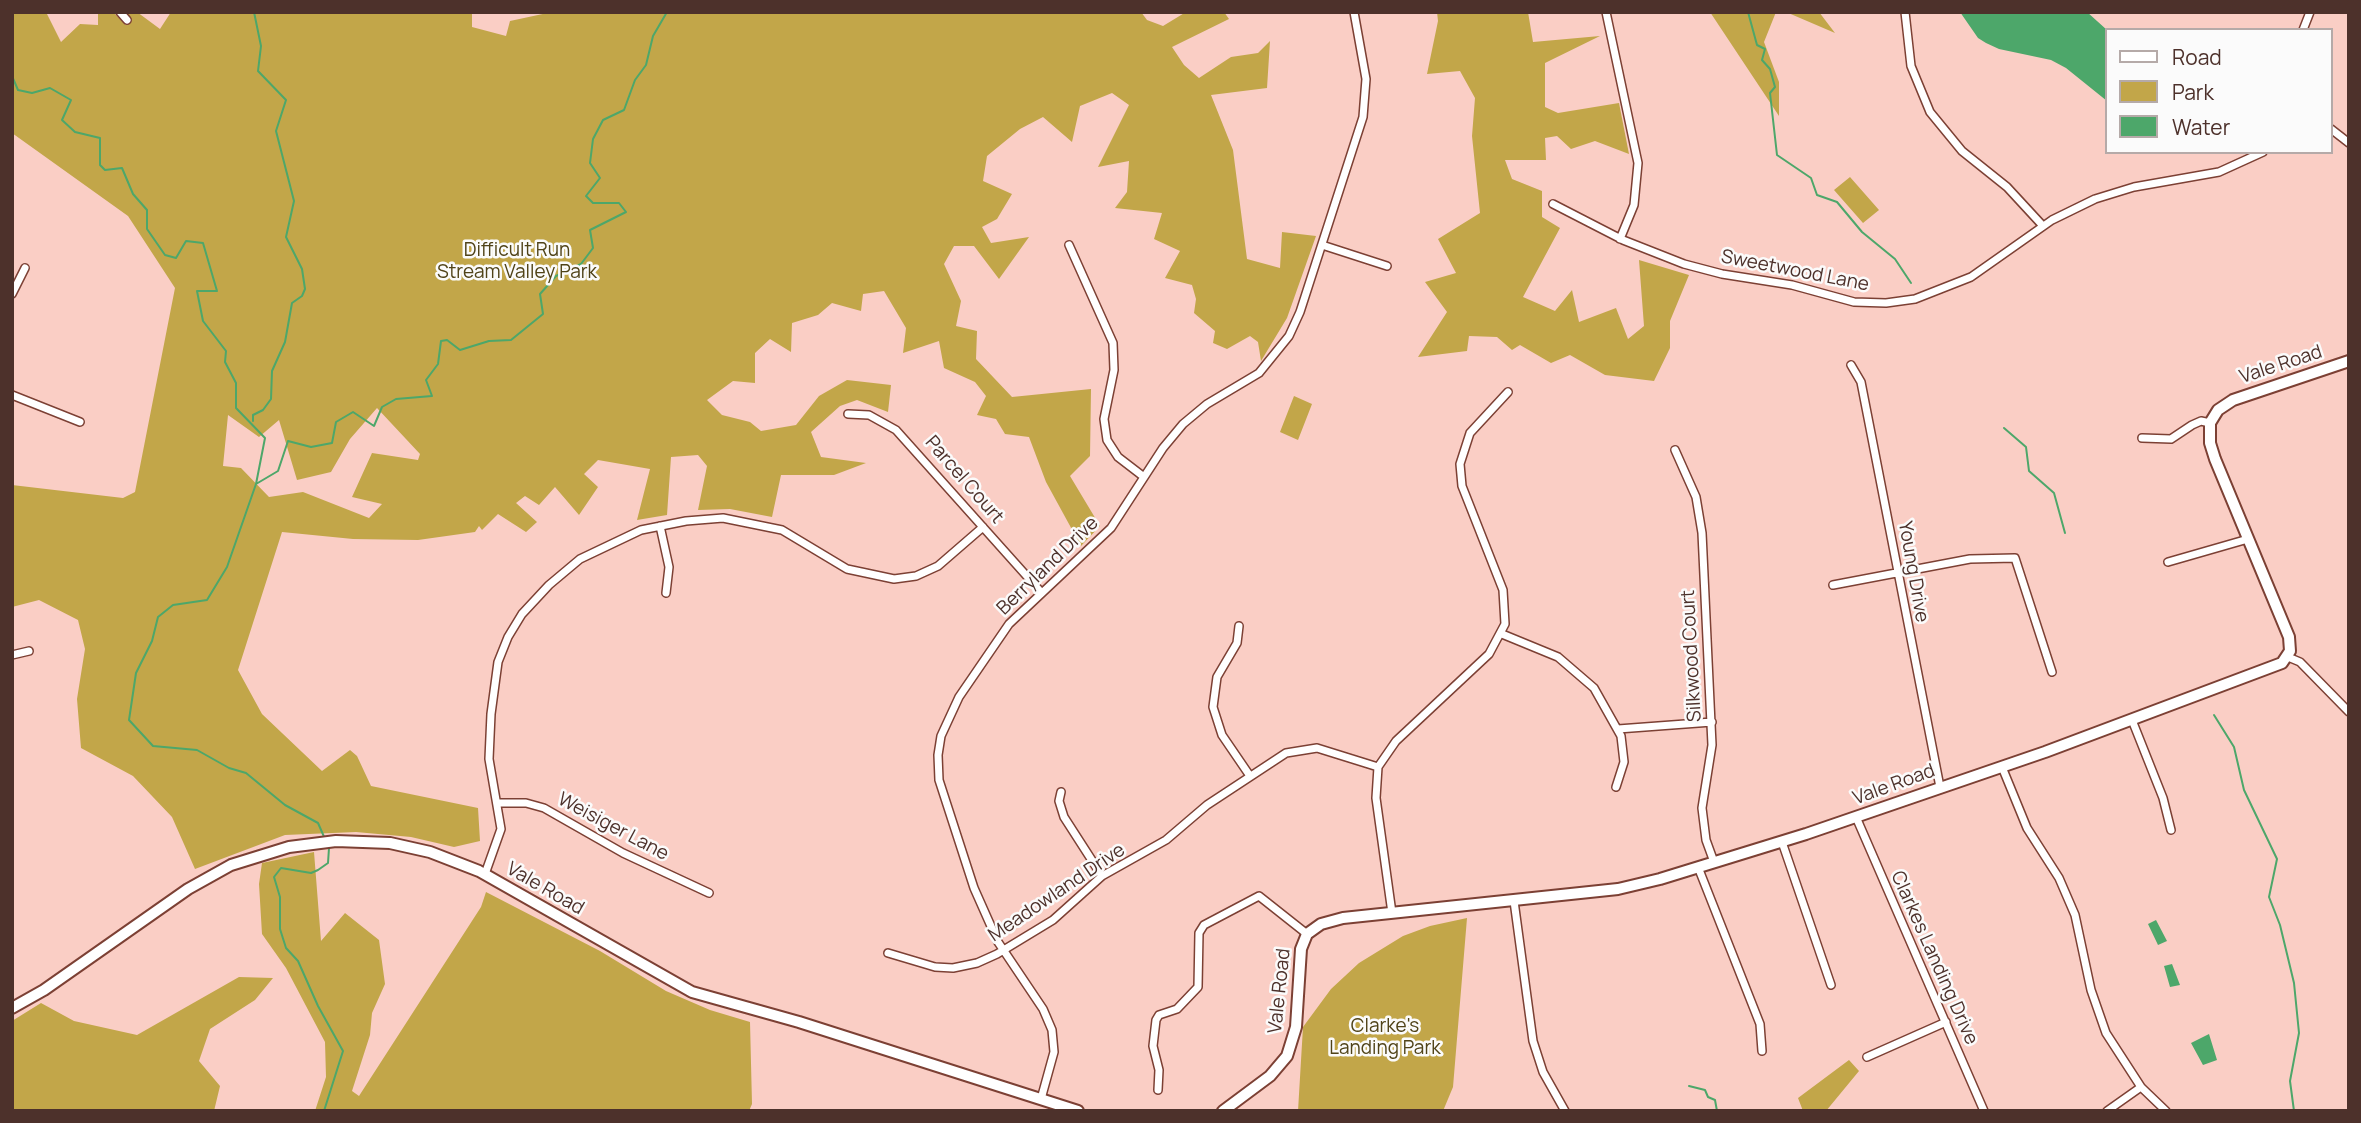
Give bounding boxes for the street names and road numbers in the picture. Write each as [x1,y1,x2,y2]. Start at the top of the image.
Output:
street label: Sweetwood Lane [1719,245,1871,297]
street label: Vale Road [2237,341,2325,389]
street label: Parcel Court [920,432,1008,528]
street label: Berryland Drive [993,512,1103,620]
street label: Young Drive [1893,520,1933,624]
street label: Silkwood Court [1677,589,1707,723]
street label: Vale Road [1850,760,1938,810]
street label: Weisiger Lane [554,788,672,866]
street label: Meadowland Drive [984,839,1130,947]
street label: Vale Road [502,858,588,920]
street label: Clarkes Landing Drive [1885,868,1983,1048]
street label: Vale Road [1264,947,1296,1035]

